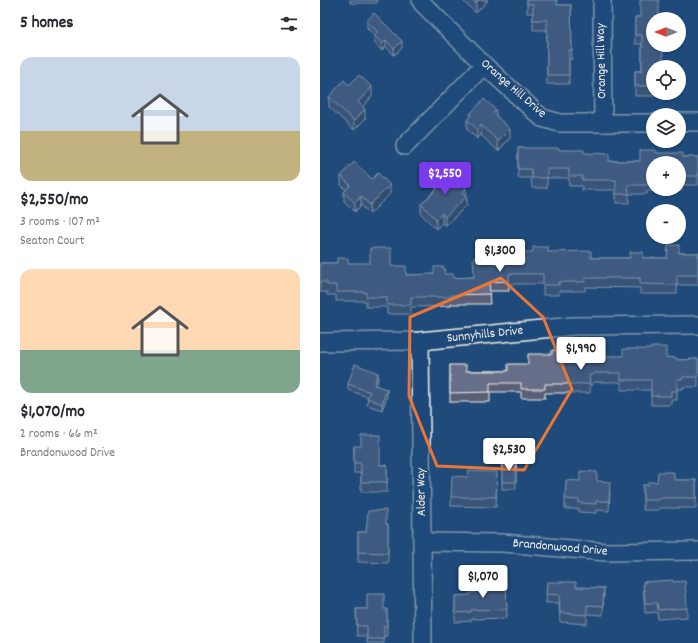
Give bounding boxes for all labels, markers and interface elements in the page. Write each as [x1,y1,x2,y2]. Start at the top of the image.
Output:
text: 5 homes [20,12,73,36]
north arrow [646,12,686,52]
map controls [646,12,686,244]
icon: filters [278,13,300,35]
street label: Orange Hill Way [592,22,612,99]
street label: Orange Hill Drive [476,55,550,123]
button: locate [646,60,686,100]
icon: home [124,83,196,155]
button: layers [646,108,686,148]
button: + [646,156,686,196]
pin: $2,550 [412,162,478,196]
text: $2,550 [428,165,462,184]
text: $2,550/mo [20,189,88,213]
button: − [646,204,686,244]
text: 3 rooms · 107 m² [20,213,100,232]
text: Seaton Court [20,232,85,251]
pin: $1,300 [467,239,533,273]
text: $1,300 [484,242,516,261]
icon: home [124,295,196,367]
street label: Sunnyhills Drive [446,322,524,348]
pin: $1,990 [548,337,614,371]
text: $1,990 [566,340,596,359]
text: $1,070/mo [20,401,85,425]
text: 2 rooms · 66 m² [20,425,98,444]
pin: $2,530 [476,438,542,472]
text: $2,530 [492,441,526,460]
text: Brandonwood Drive [20,444,115,463]
street label: Alder Way [412,467,432,516]
street label: Brandonwood Drive [512,534,608,562]
pin: $1,070 [450,565,516,599]
text: $1,070 [467,568,499,587]

